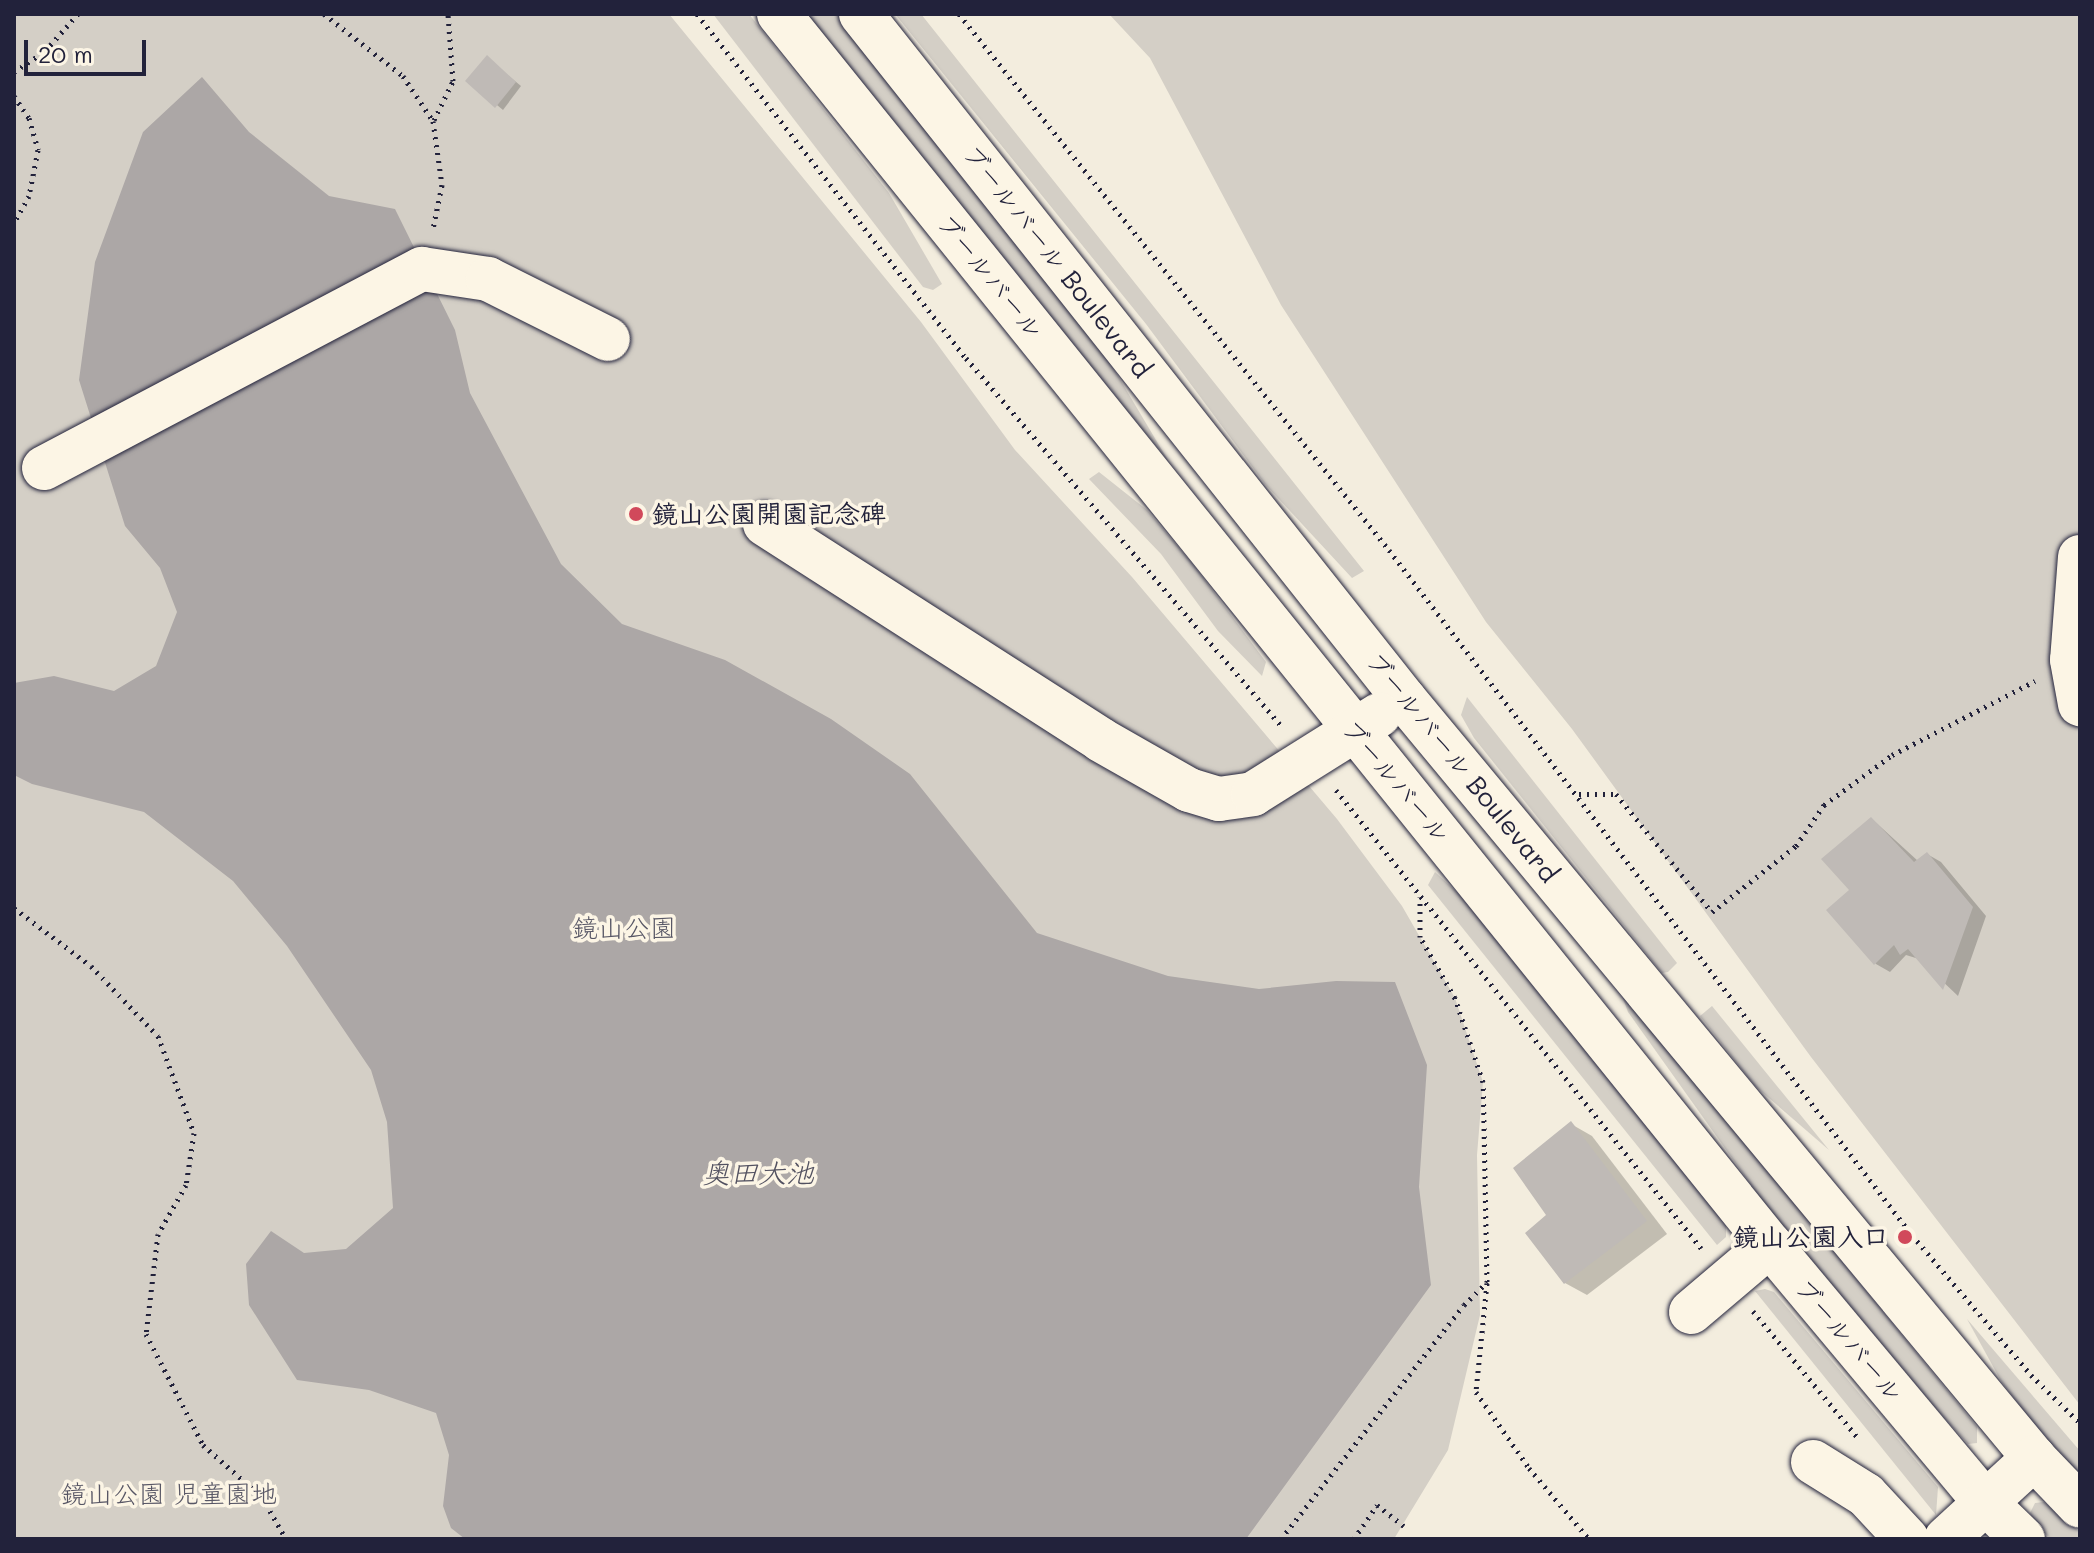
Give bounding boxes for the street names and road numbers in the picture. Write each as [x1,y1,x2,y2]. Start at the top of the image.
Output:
street label: ブールバール Boulevard [955,137,1159,385]
street label: ブールバール [929,206,1051,346]
street label: ブールバール Boulevard [1358,644,1566,890]
street label: ブールバール [1334,712,1458,850]
street label: ブールバール [1787,1271,1911,1409]

